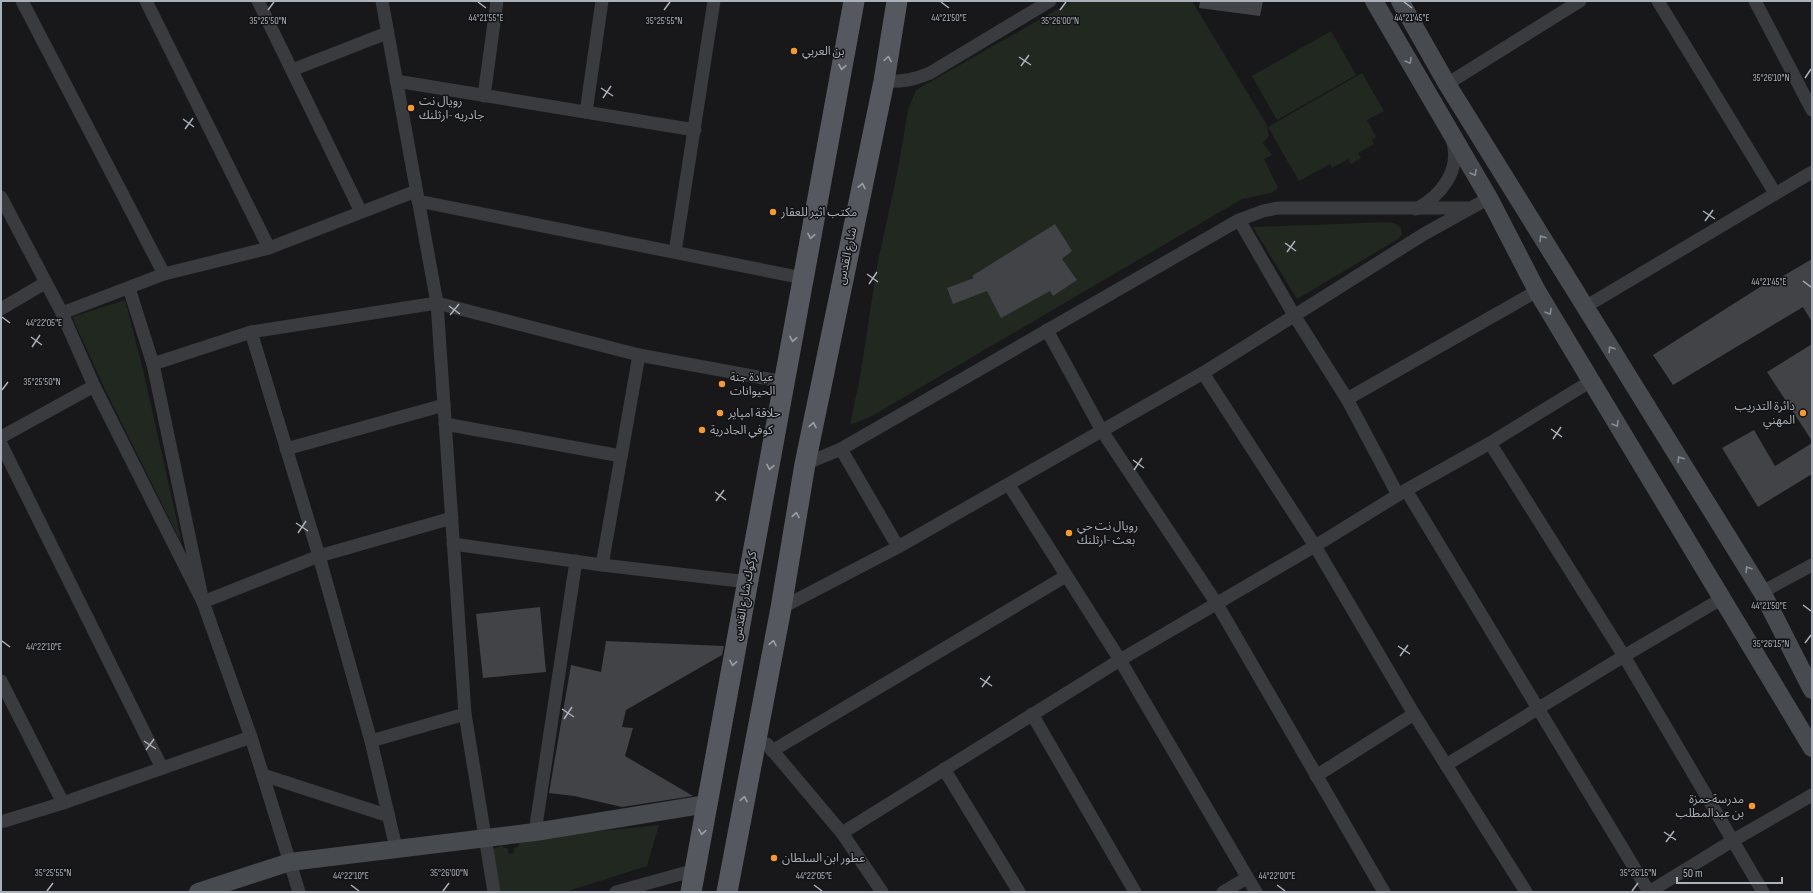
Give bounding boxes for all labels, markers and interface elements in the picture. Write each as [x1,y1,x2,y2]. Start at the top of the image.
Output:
text: 44°21'55"E [468,12,504,24]
text: 44°21'50"E [931,12,967,24]
text: 44°21'45"E [1394,12,1430,24]
text: 35°25'50"N [249,15,287,27]
text: 35°25'55"N [646,15,682,27]
text: 35°26'00"N [1041,15,1079,27]
place label: بن العربي [802,44,845,60]
marker: بن العربي [789,46,799,56]
one-way arrow [883,56,892,62]
one-way arrow [1404,57,1411,64]
one-way arrow [838,64,846,70]
text: 35°26'10"N [1752,72,1790,84]
place label: رويال نت جادريه -ارثلنك [419,94,484,123]
marker: رويال نت جادريه -ارثلنك [406,103,416,113]
one-way arrow [1470,169,1477,176]
one-way arrow [857,183,865,189]
place label: مكتب اثير للعقار [780,205,857,220]
marker: مكتب اثير للعقار [768,207,778,217]
street label: شارع القدس [834,226,861,286]
one-way arrow [807,233,816,239]
one-way arrow [1540,235,1547,242]
text: 44°21'45"E [1751,276,1787,288]
one-way arrow [1545,308,1552,315]
text: 44°22'05"E [26,317,62,329]
one-way arrow [790,336,798,342]
one-way arrow [1608,346,1616,353]
place label: عيادة جنة الحيوانات [730,370,775,399]
text: 35°25'50"N [23,376,61,388]
marker: عيادة جنة الحيوانات [717,379,727,389]
place label: دائرة التدريب المهني [1735,399,1795,429]
place label: حلاقة امپاير [727,406,781,421]
marker: حلاقة امپاير [715,408,725,418]
marker: دائرة التدريب المهني [1798,408,1808,418]
one-way arrow [1612,420,1619,427]
one-way arrow [808,422,816,428]
place label: كوفي الجادرية [710,423,774,439]
marker: كوفي الجادرية [697,425,707,435]
one-way arrow [1677,456,1684,463]
one-way arrow [766,463,774,470]
one-way arrow [791,512,800,518]
place label: رويال نت حي بعث -ارثلنك [1077,519,1138,548]
marker: رويال نت حي بعث -ارثلنك [1064,528,1074,538]
street label: كركوك,شارع القدس [730,549,761,642]
one-way arrow [1745,566,1753,573]
text: 44°21'50"E [1751,600,1787,612]
text: 35°26'15"N [1753,638,1789,650]
one-way arrow [769,640,777,646]
text: 44°22'10"E [26,641,62,653]
one-way arrow [729,660,738,666]
place label: مدرسةحمزة بن عبدالمطلب [1675,792,1744,821]
one-way arrow [739,795,748,802]
marker: مدرسةحمزة بن عبدالمطلب [1747,801,1757,811]
one-way arrow [698,829,707,836]
place label: عطور ابن السلطان [782,851,865,866]
marker: عطور ابن السلطان [769,853,779,863]
scale bar [1677,859,1782,885]
text: 50 m [1683,866,1703,881]
text: 35°25'55"N [35,867,71,879]
text: 35°26'00"N [430,867,468,879]
text: 35°26'15"N [1620,867,1656,879]
text: 44°22'10"E [333,870,369,882]
text: 44°22'05"E [796,870,832,882]
text: 44°22'00"E [1259,870,1295,882]

